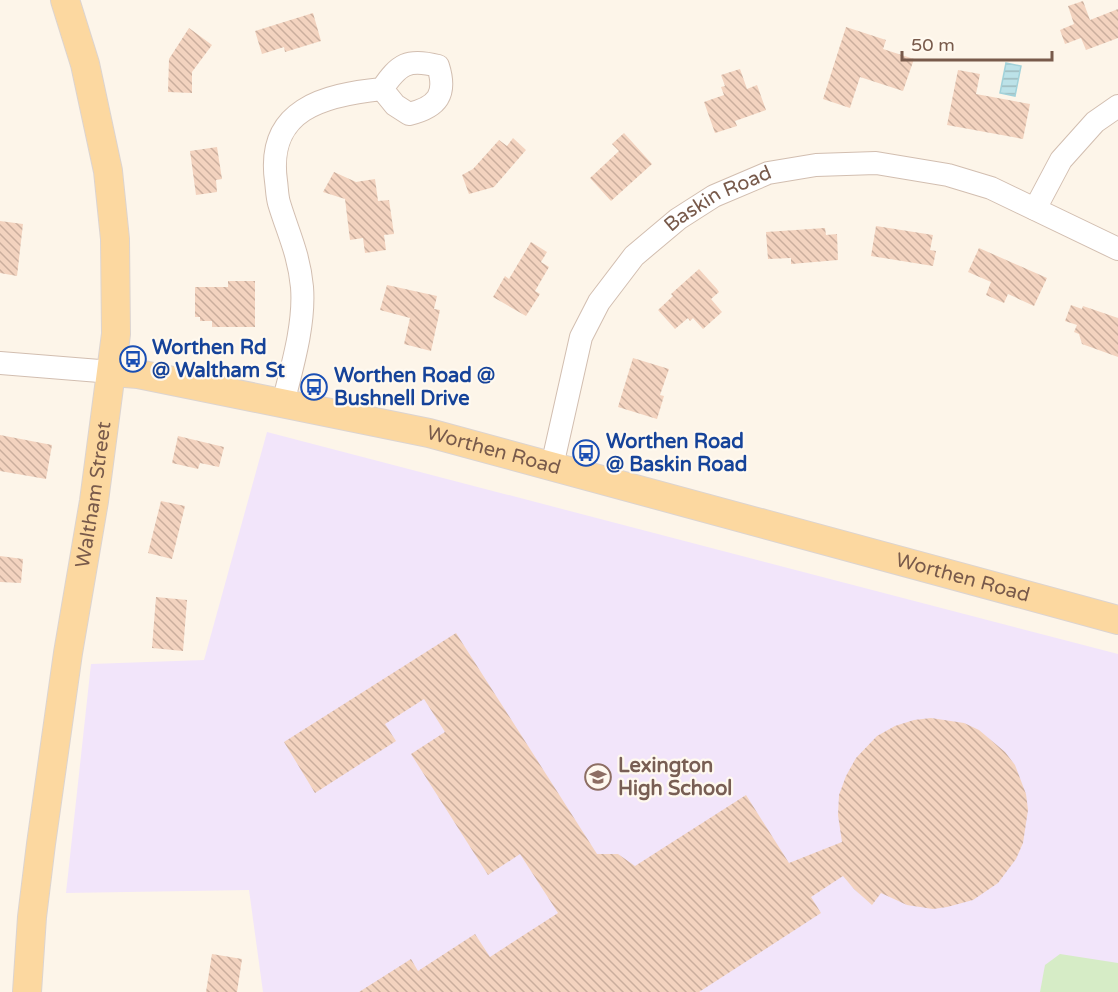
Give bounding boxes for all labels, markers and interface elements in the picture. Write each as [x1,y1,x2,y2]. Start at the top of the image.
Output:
scale bar [902,24,1052,62]
text: 50 m [911,34,955,56]
street label: Baskin Road [660,161,775,237]
place label: Worthen Rd @ Waltham St [152,336,285,383]
bus stop icon: Worthen Rd @ Waltham St [118,344,148,374]
place label: Worthen Road @ Bushnell Drive [334,364,495,411]
bus stop icon: Worthen Road @ Bushnell Drive [299,372,329,402]
street label: Waltham Street [71,420,116,570]
street label: Worthen Road [424,421,563,480]
place label: Worthen Road @ Baskin Road [606,430,747,477]
bus stop icon: Worthen Road @ Baskin Road [571,438,601,468]
street label: Worthen Road [893,548,1032,608]
place label: Lexington High School [618,754,732,801]
school or university icon: Lexington High School [583,762,613,792]

